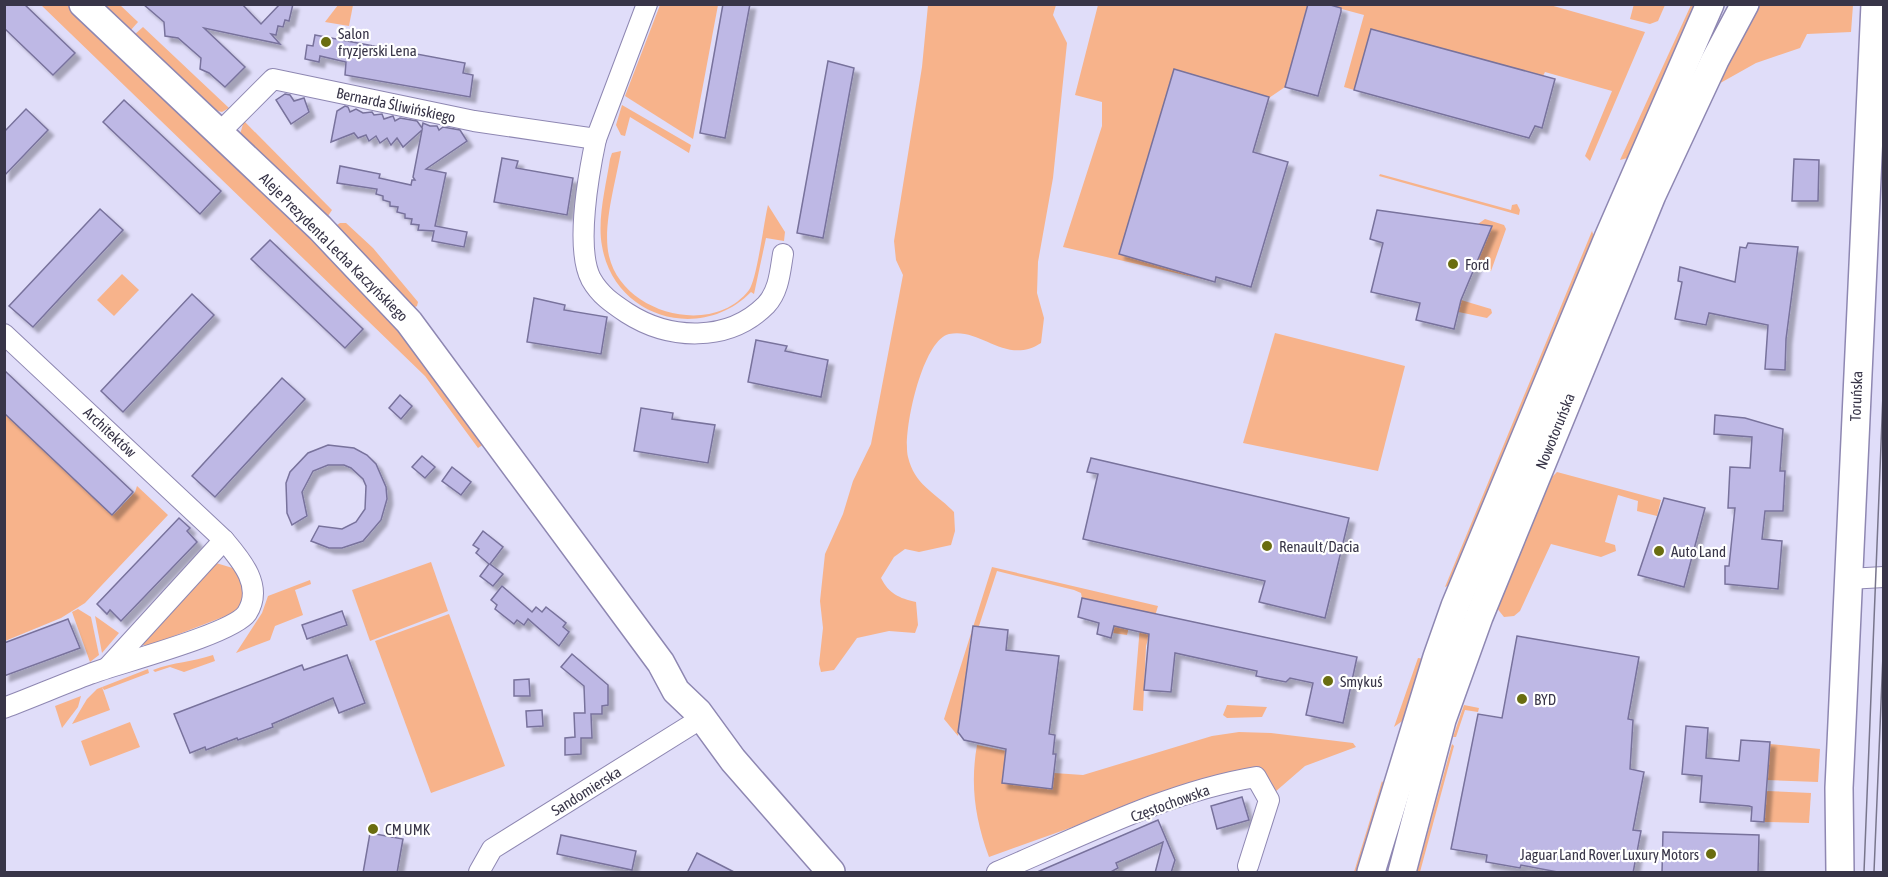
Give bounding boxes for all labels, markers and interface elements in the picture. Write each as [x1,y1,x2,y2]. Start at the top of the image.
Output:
place label: Salon fryzjerski Lena [338,25,417,59]
marker: Salon fryzjerski Lena [319,35,333,49]
street label: Bernarda Śliwińskiego [335,84,457,126]
street label: Aleje Prezydenta Lecha Kaczyńskiego [256,169,412,325]
place label: Ford [1465,256,1489,273]
marker: Ford [1446,257,1460,271]
street label: Toruńska [1847,370,1865,422]
street label: Nowotoruńska [1532,390,1578,472]
street label: Architektów [80,403,140,461]
place label: Renault/Dacia [1279,538,1360,555]
marker: Renault/Dacia [1260,539,1274,553]
place label: Auto Land [1671,543,1726,560]
marker: Auto Land [1652,544,1666,558]
place label: Smykuś [1340,673,1382,690]
marker: Smykuś [1321,674,1335,688]
place label: BYD [1534,691,1556,708]
marker: BYD [1515,692,1529,706]
street label: Sandomierska [548,763,624,819]
street label: Częstochowska [1128,781,1212,825]
place label: CM UMK [385,821,431,838]
marker: CM UMK [366,822,380,836]
place label: Jaguar Land Rover Luxury Motors [1520,846,1699,863]
marker: Jaguar Land Rover Luxury Motors [1704,847,1718,861]

